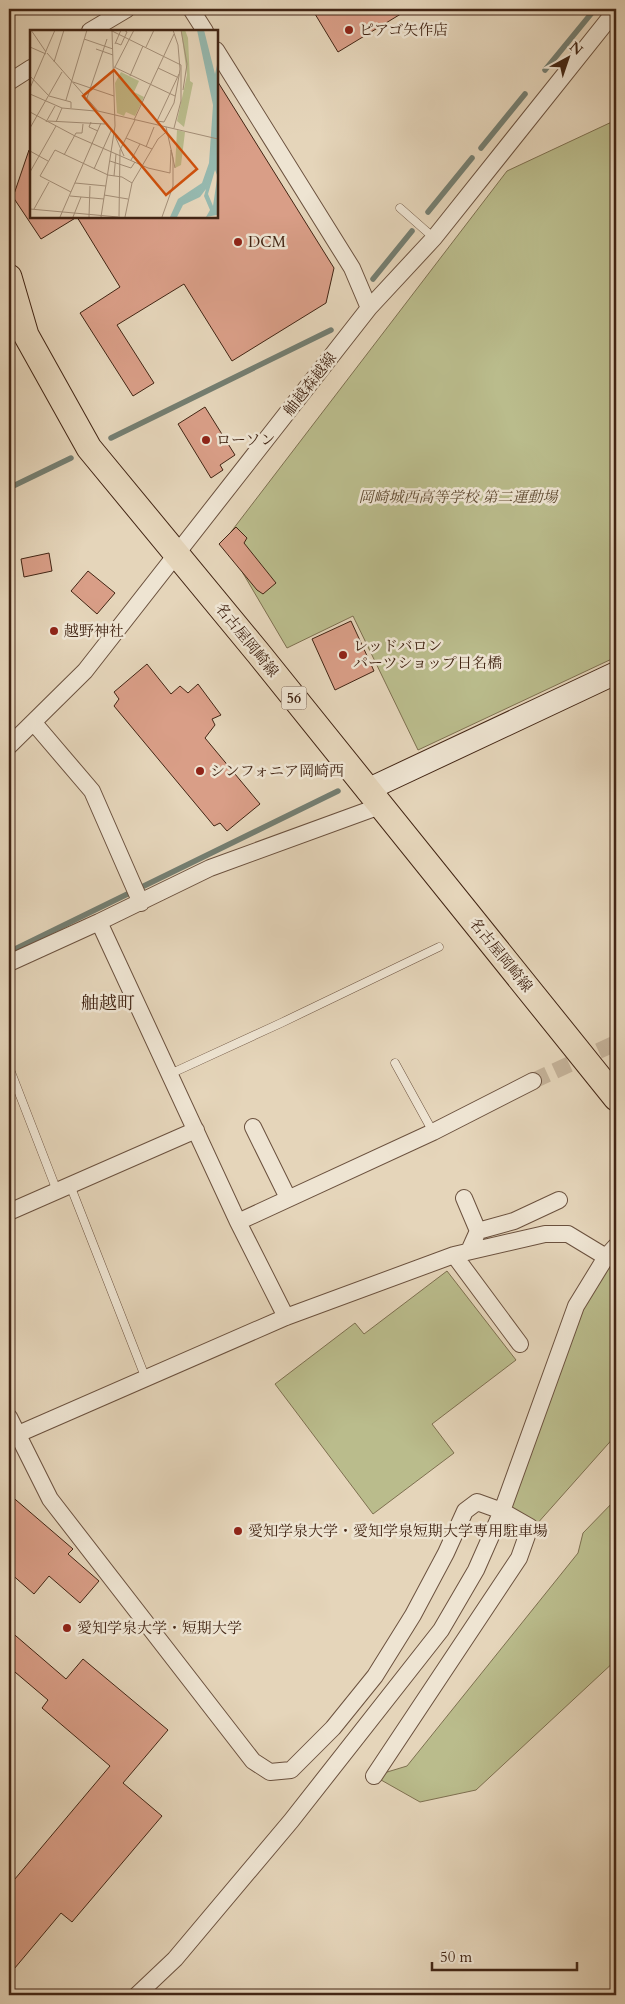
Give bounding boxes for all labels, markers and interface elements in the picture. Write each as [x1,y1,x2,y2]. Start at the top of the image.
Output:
place label: ピアゴ矢作店 [359,20,448,40]
marker: ピアゴ矢作店 [343,24,355,36]
inset map [30,30,218,218]
north arrow [542,32,592,82]
text: N [565,37,587,60]
place label: DCM [248,232,286,252]
marker: DCM [232,236,244,248]
street label: 舳越森越線 [279,348,341,420]
place label: ローソン [216,430,275,450]
marker: ローソン [200,434,212,446]
park label: 岡崎城西高等学校 第二運動場 [358,487,560,507]
street label: 名古屋岡崎線 [211,599,283,681]
place label: 越野神社 [64,621,124,641]
marker: 越野神社 [48,625,60,637]
place label: レッドバロン パーツショップ日名橋 [353,636,502,673]
marker: レッドバロン パーツショップ日名橋 [337,649,349,661]
road number: 56 [282,686,306,710]
place label: シンフォニア岡崎西 [210,761,344,781]
marker: シンフォニア岡崎西 [194,765,206,777]
street label: 名古屋岡崎線 [465,914,537,996]
district label: 舳越町 [81,991,135,1016]
place label: 愛知学泉大学・愛知学泉短期大学専用駐車場 [248,1521,548,1541]
marker: 愛知学泉大学・愛知学泉短期大学専用駐車場 [232,1525,244,1537]
place label: 愛知学泉大学・短期大学 [77,1618,242,1638]
marker: 愛知学泉大学・短期大学 [61,1622,73,1634]
scale bar [432,1939,578,1971]
text: 50 m [440,1947,472,1967]

